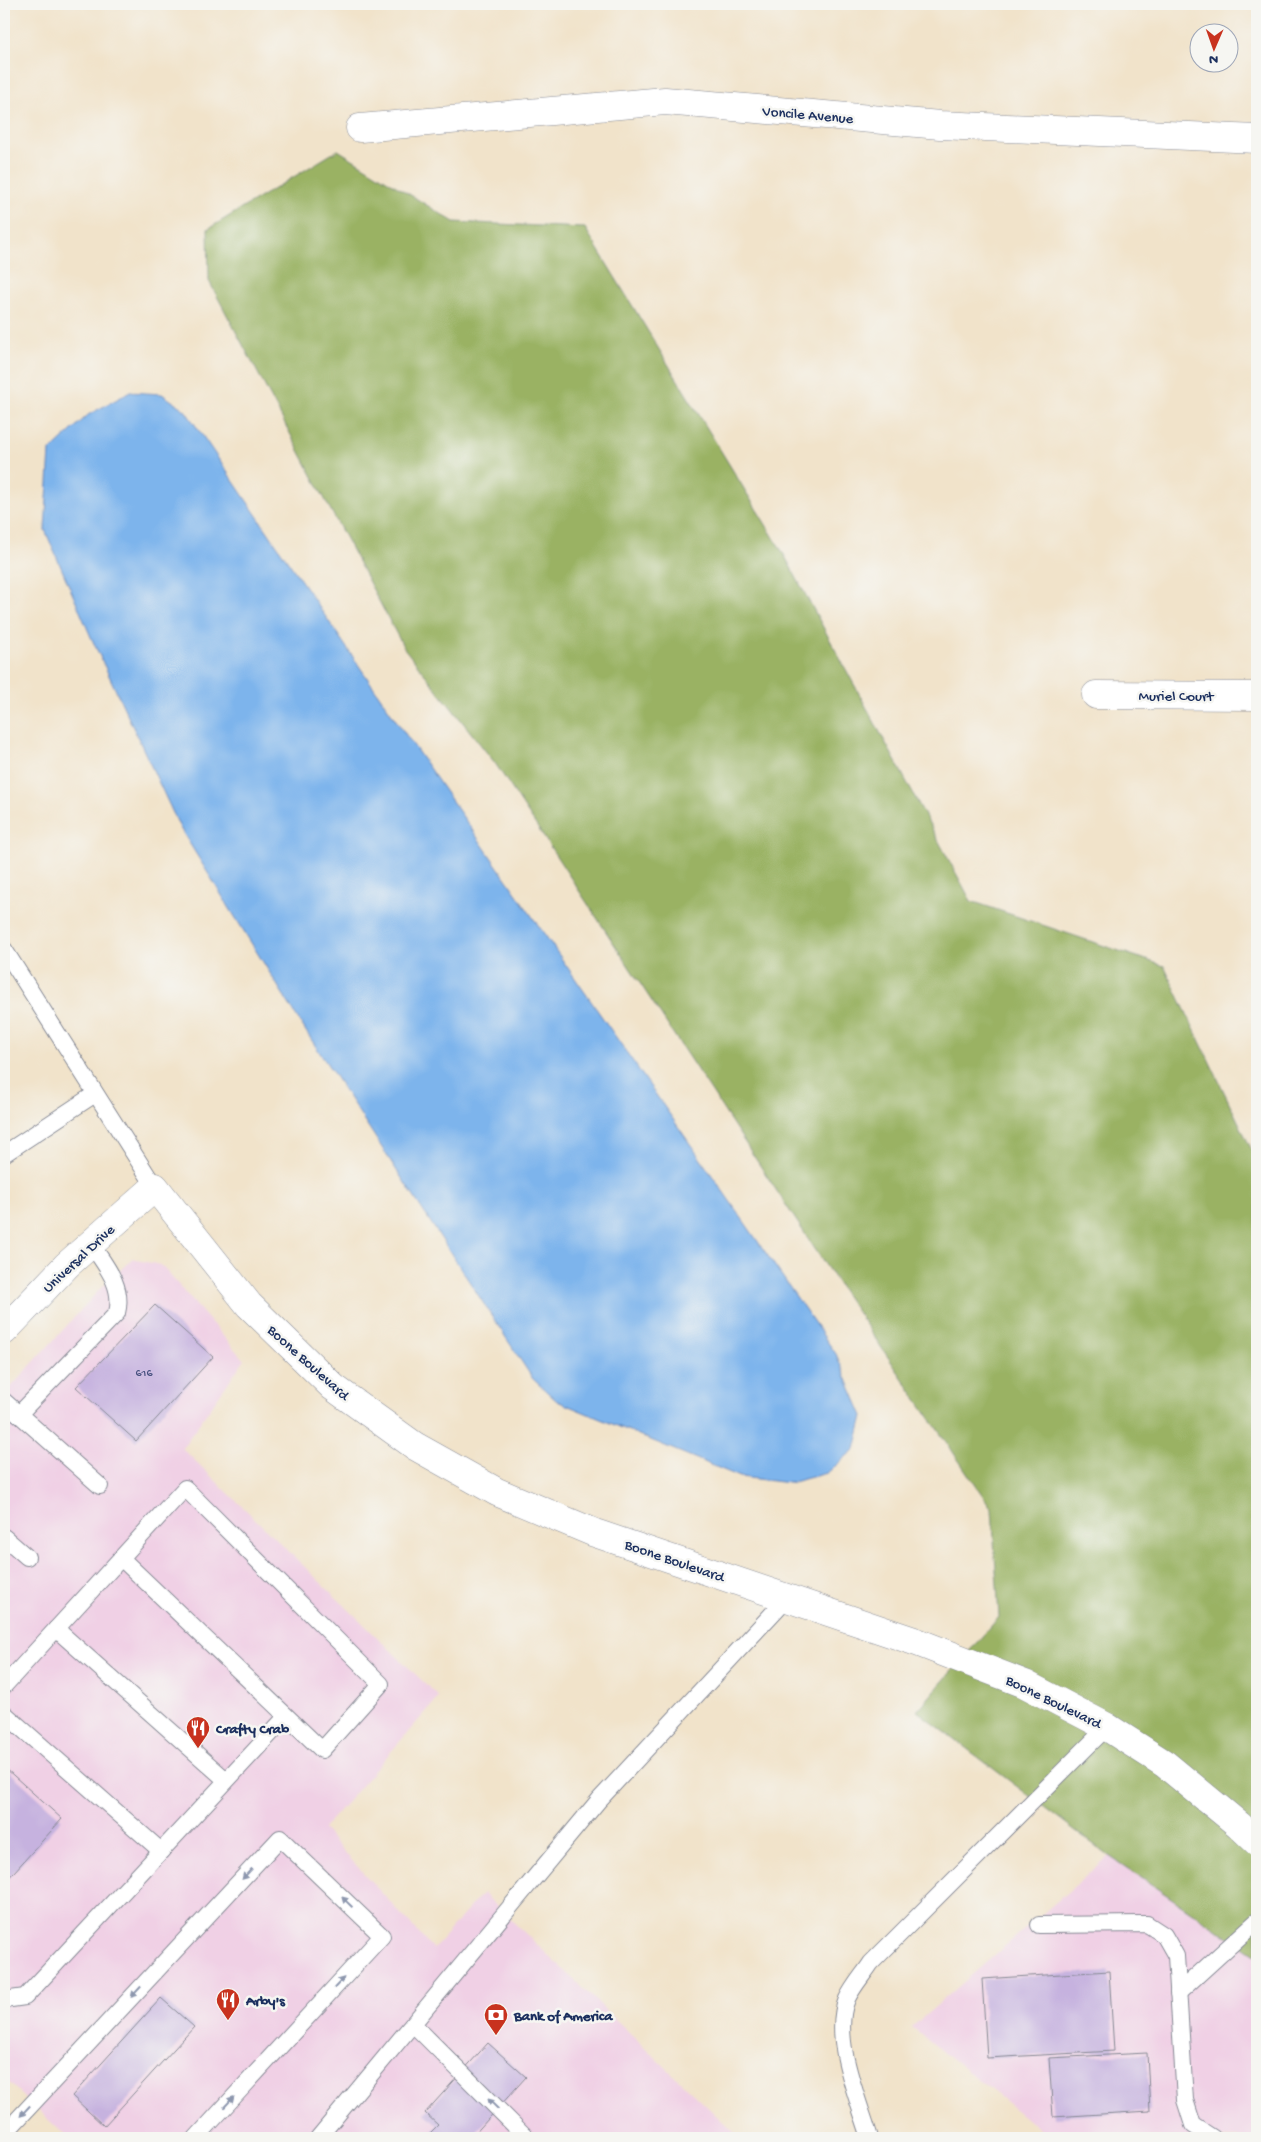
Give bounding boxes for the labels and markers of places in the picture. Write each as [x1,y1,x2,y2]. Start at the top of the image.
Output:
restaurant icon: Crafty Crab [185,1715,211,1749]
place label: Crafty Crab [215,1721,289,1739]
restaurant icon: Arby's [215,1987,241,2021]
place label: Arby's [245,1993,286,2011]
bank icon: Bank of America [483,2002,509,2036]
place label: Bank of America [513,2008,613,2026]

